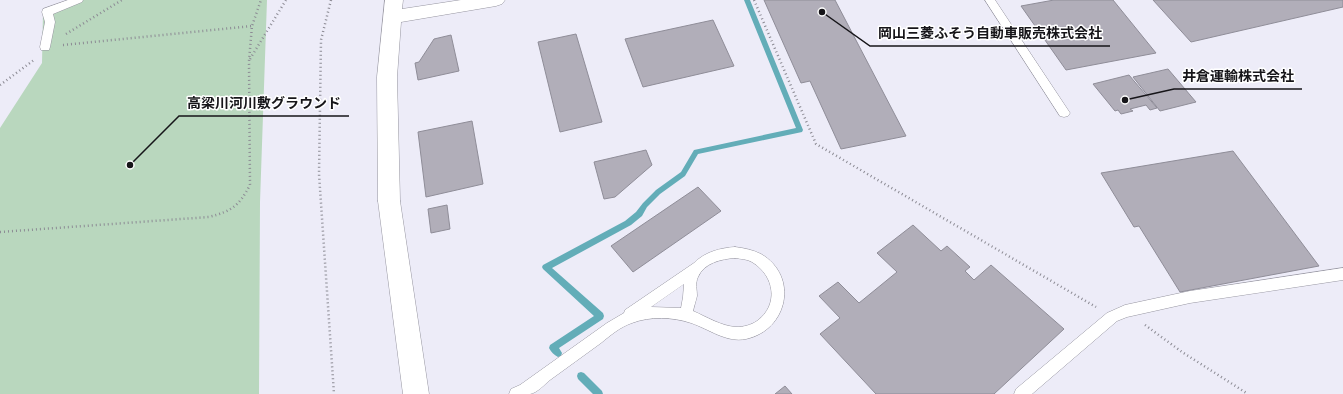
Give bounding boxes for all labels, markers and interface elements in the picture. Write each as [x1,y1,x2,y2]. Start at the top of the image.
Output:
callout: 岡山三菱ふそう自動車販売株式会社 [870,20,1110,46]
text: 岡山三菱ふそう自動車販売株式会社 [878,25,1102,42]
callout: 井倉運輸株式会社 [1174,63,1302,89]
text: 井倉運輸株式会社 [1182,68,1294,85]
callout: 高梁川河川敷グラウンド [179,90,349,116]
text: 高梁川河川敷グラウンド [187,95,341,112]

